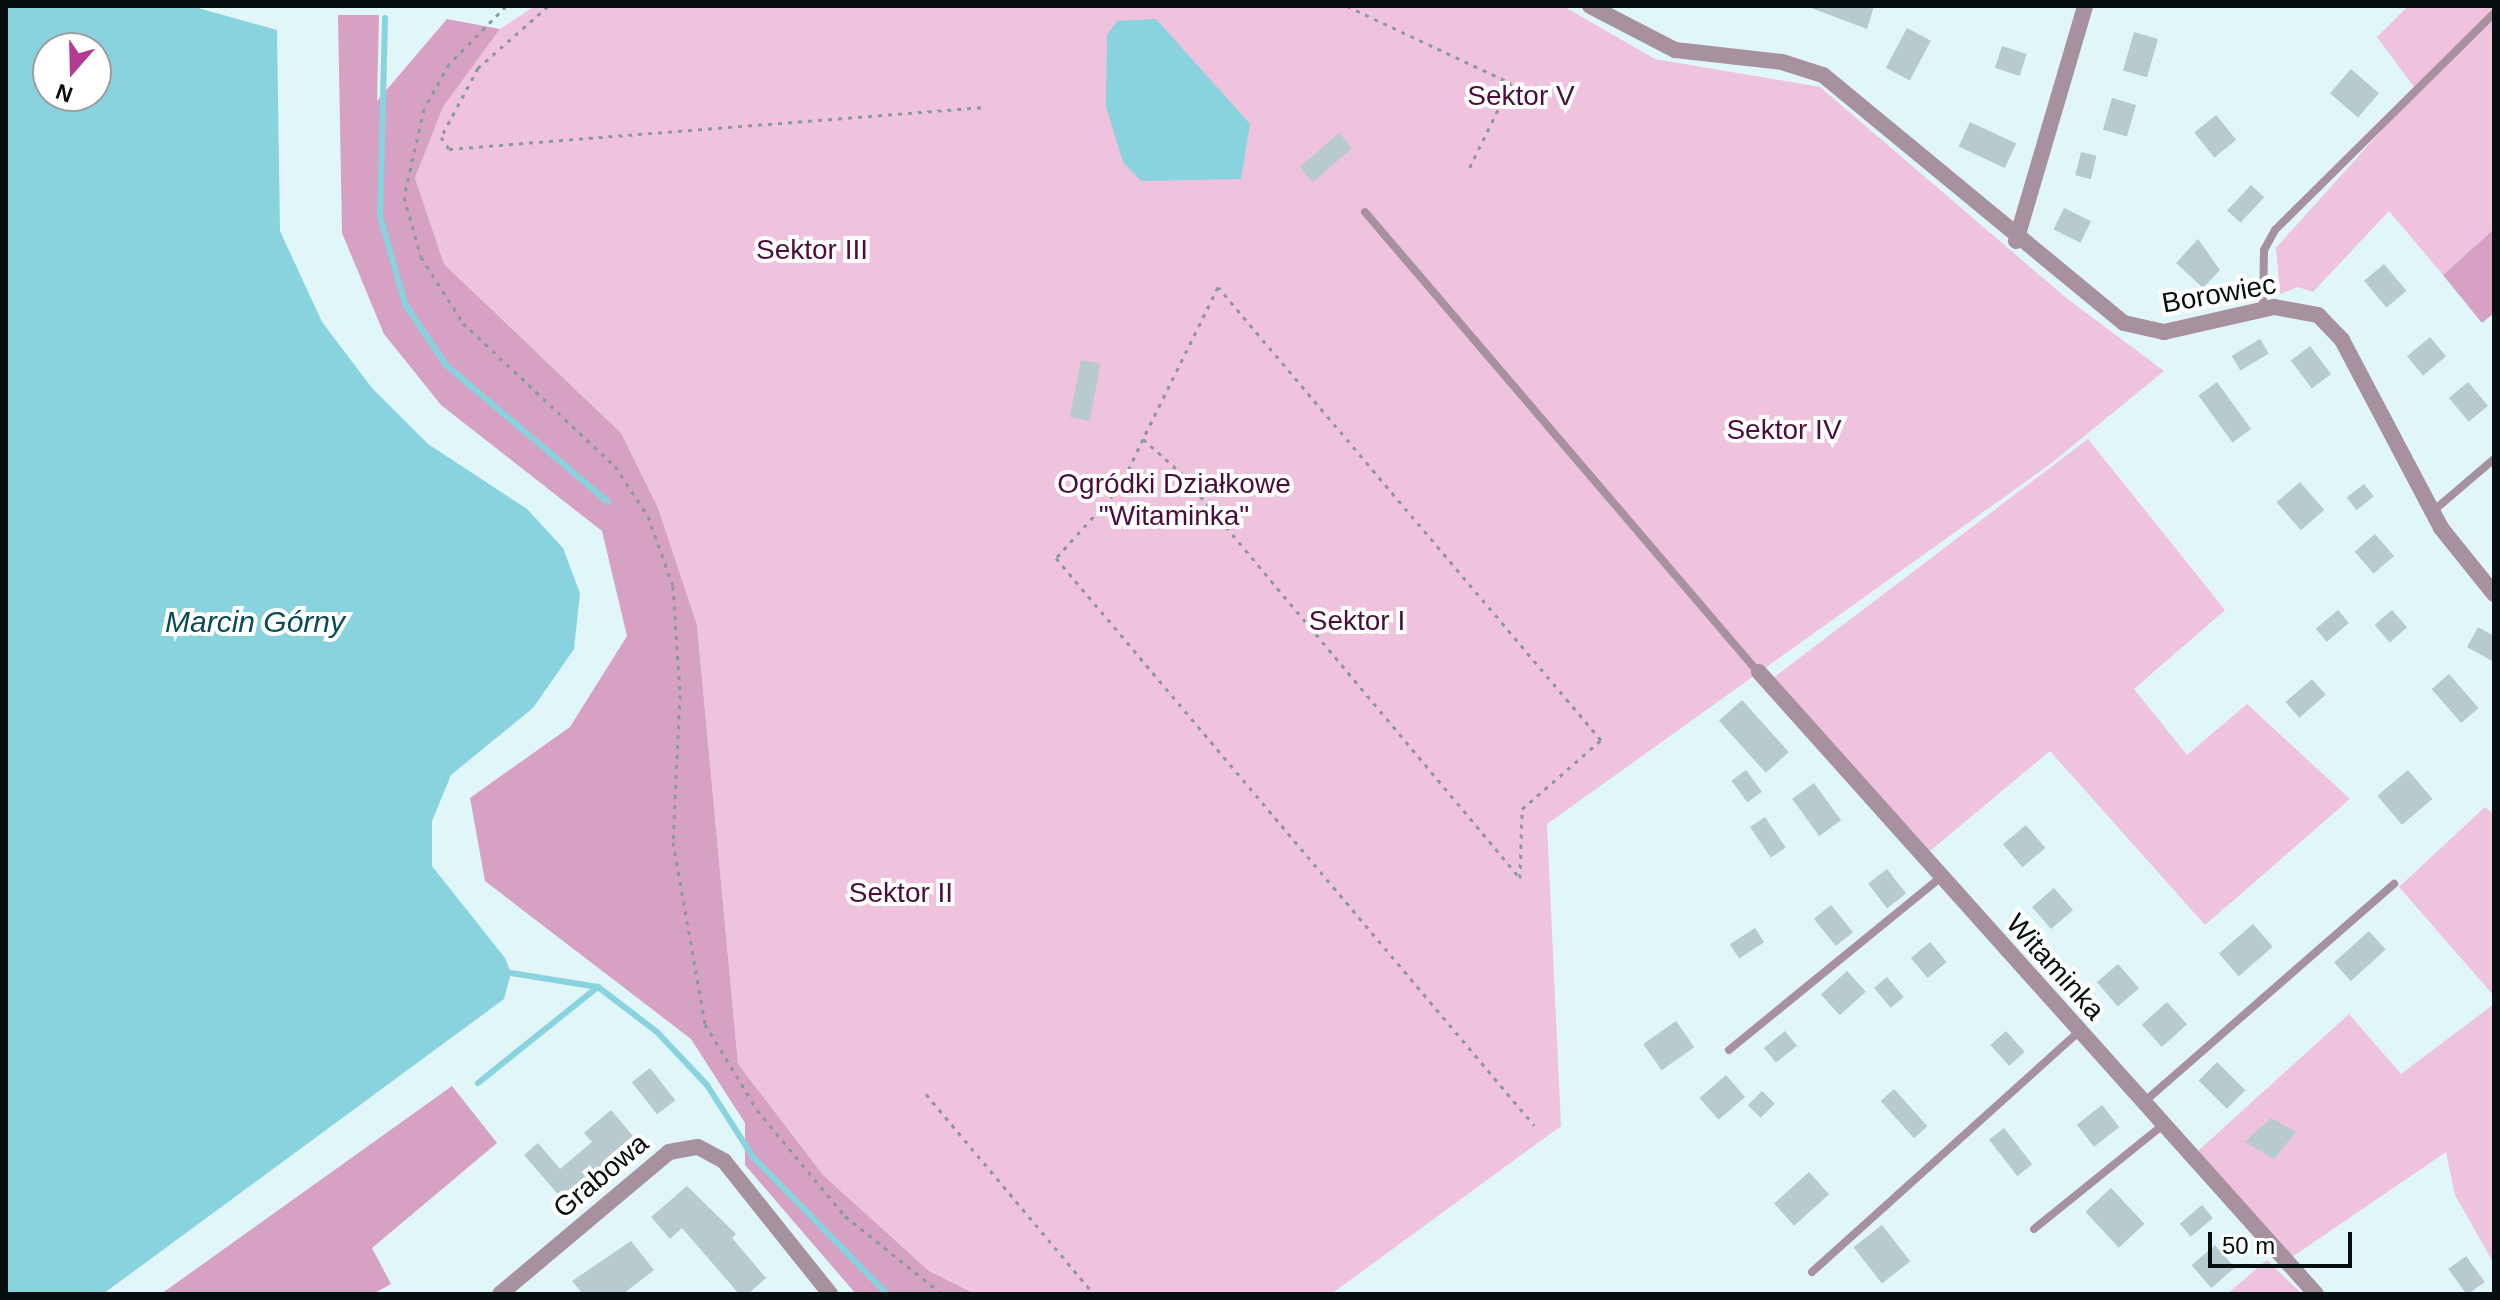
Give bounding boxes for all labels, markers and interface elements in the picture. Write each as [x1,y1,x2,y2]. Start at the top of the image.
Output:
north arrow [32,32,112,112]
text: N [53,79,76,108]
park label: Sektor V [1467,79,1575,113]
park label: Sektor III [756,233,868,267]
street label: Borowiec [2159,267,2279,321]
park label: Sektor IV [1726,413,1842,447]
park label: Ogródki Działkowe "Witaminka" [1057,467,1291,533]
water label: Marcin Górny [165,604,345,640]
park label: Sektor I [1309,604,1405,638]
park label: Sektor II [849,876,953,910]
street label: Witaminka [1999,907,2111,1027]
street label: Grabowa [547,1127,655,1225]
scale bar [2212,1216,2356,1266]
text: 50 m [2222,1232,2275,1259]

